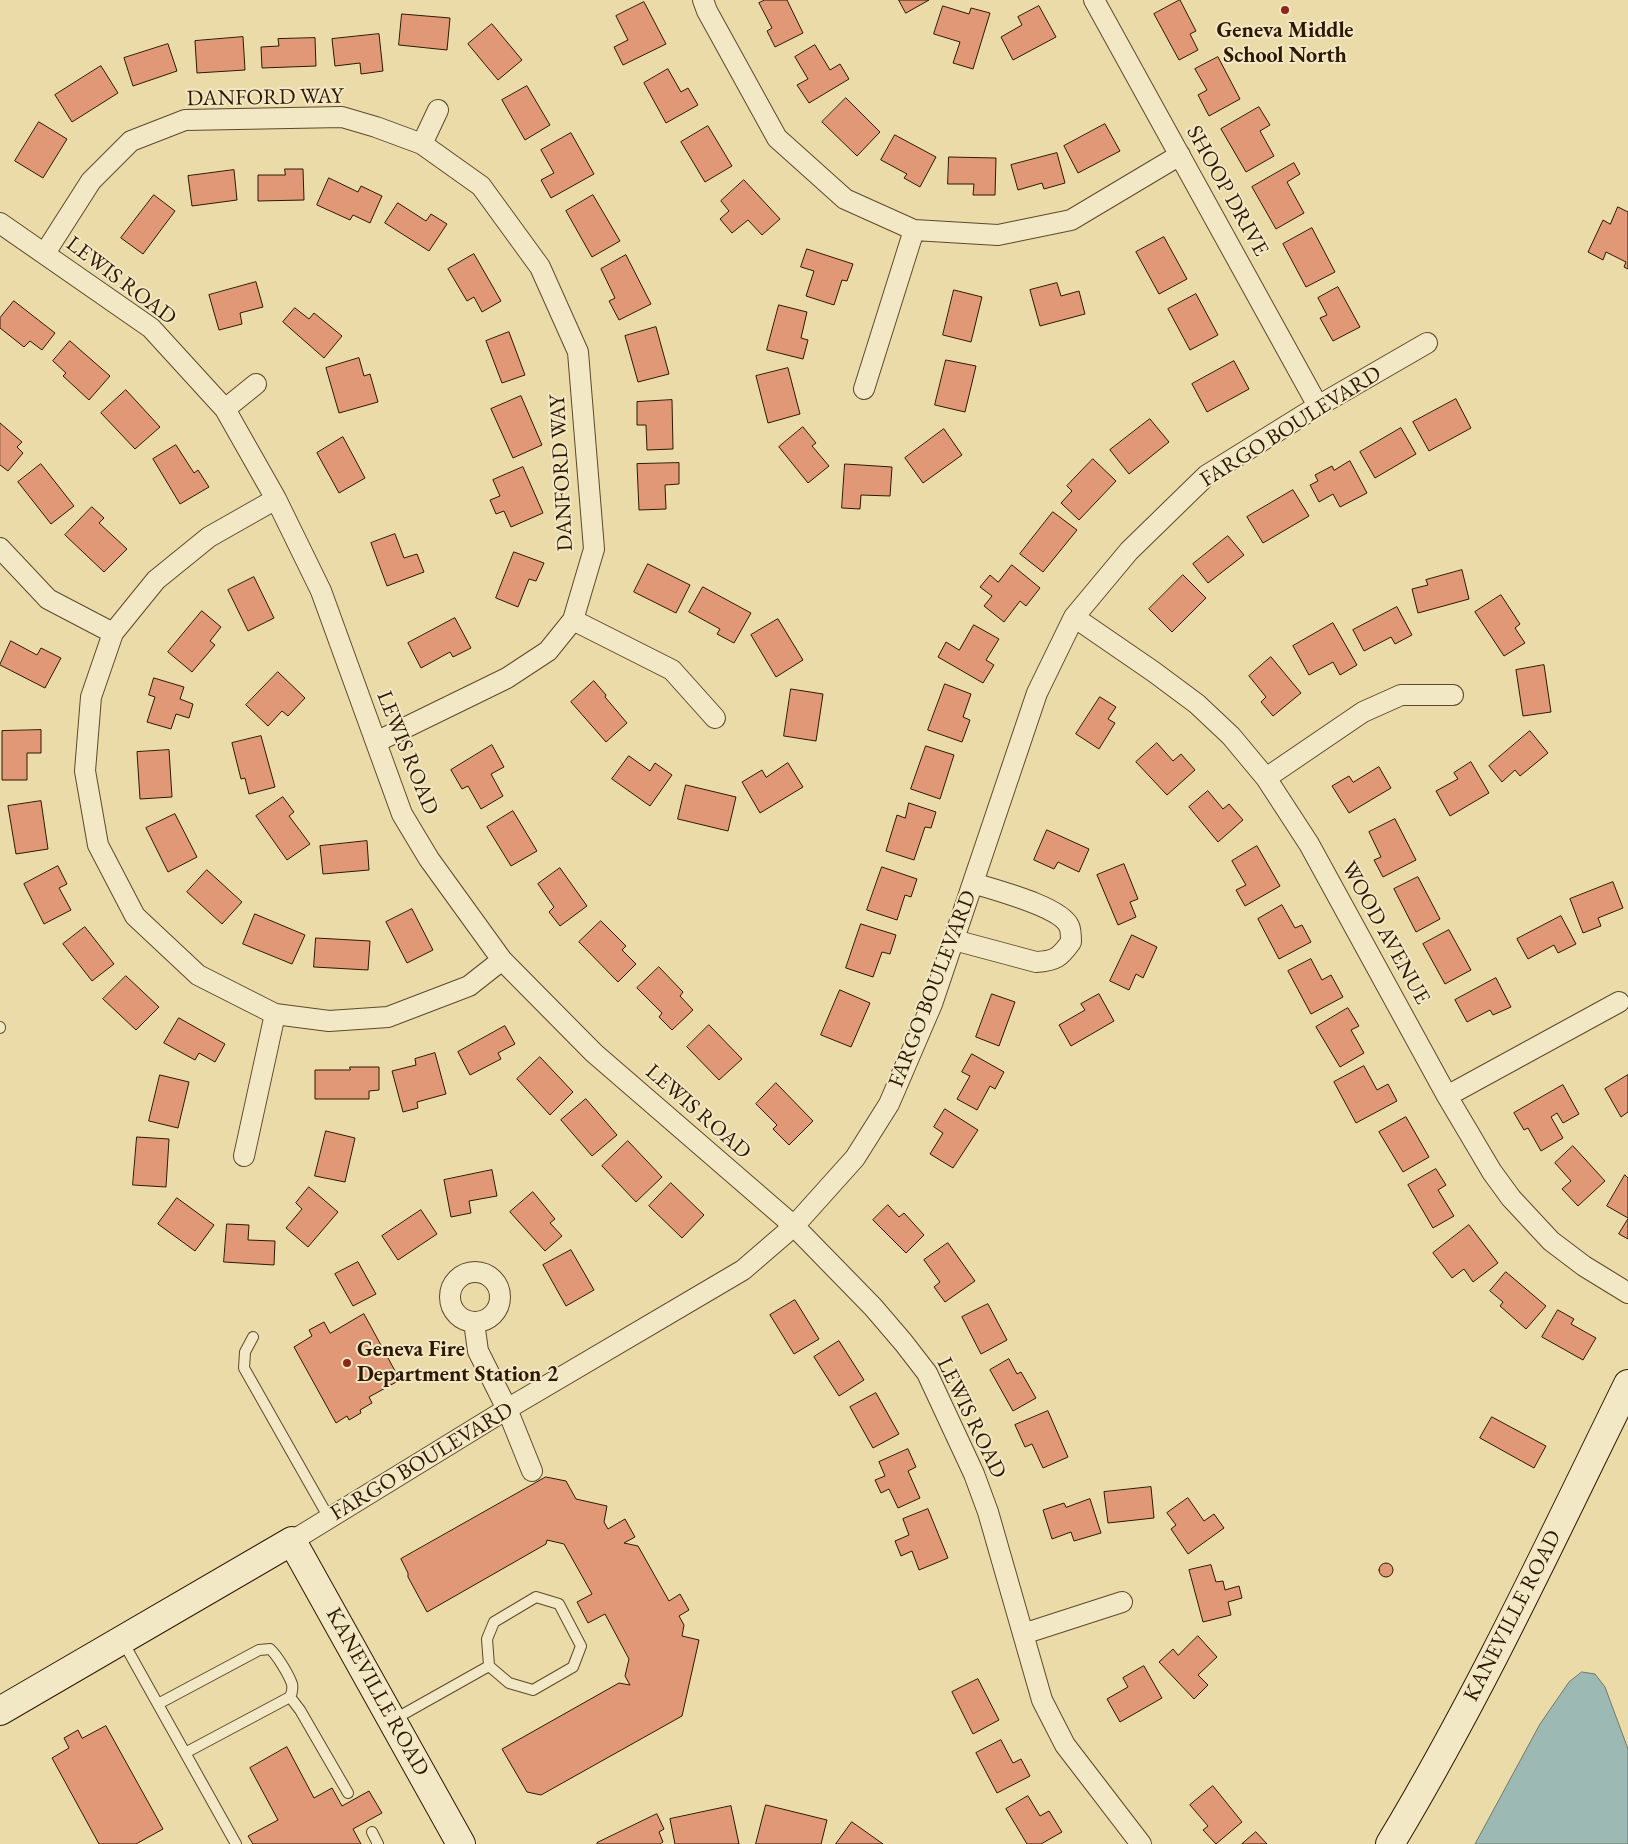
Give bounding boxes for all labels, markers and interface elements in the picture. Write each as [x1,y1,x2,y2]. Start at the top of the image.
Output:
marker: Geneva Middle School North [1279,4,1291,16]
place label: Geneva Middle School North [1216,18,1354,70]
street label: DANFORD WAY [186,83,344,113]
street label: SHOOP DRIVE [1180,121,1274,261]
street label: LEWIS ROAD [61,231,181,331]
street label: FARGO BOULEVARD [1196,361,1386,493]
street label: DANFORD WAY [545,394,579,552]
street label: LEWIS ROAD [370,687,444,819]
street label: WOOD AVENUE [1335,857,1435,1009]
street label: FARGO BOULEVARD [883,887,983,1091]
street label: LEWIS ROAD [640,1059,756,1165]
place label: Geneva Fire Department Station 2 [357,1337,558,1388]
street label: LEWIS ROAD [930,1353,1012,1483]
marker: Geneva Fire Department Station 2 [341,1357,353,1369]
street label: FARGO BOULEVARD [326,1397,518,1527]
street label: KANEVILLE ROAD [1458,1526,1568,1706]
street label: KANEVILLE ROAD [320,1603,434,1781]

